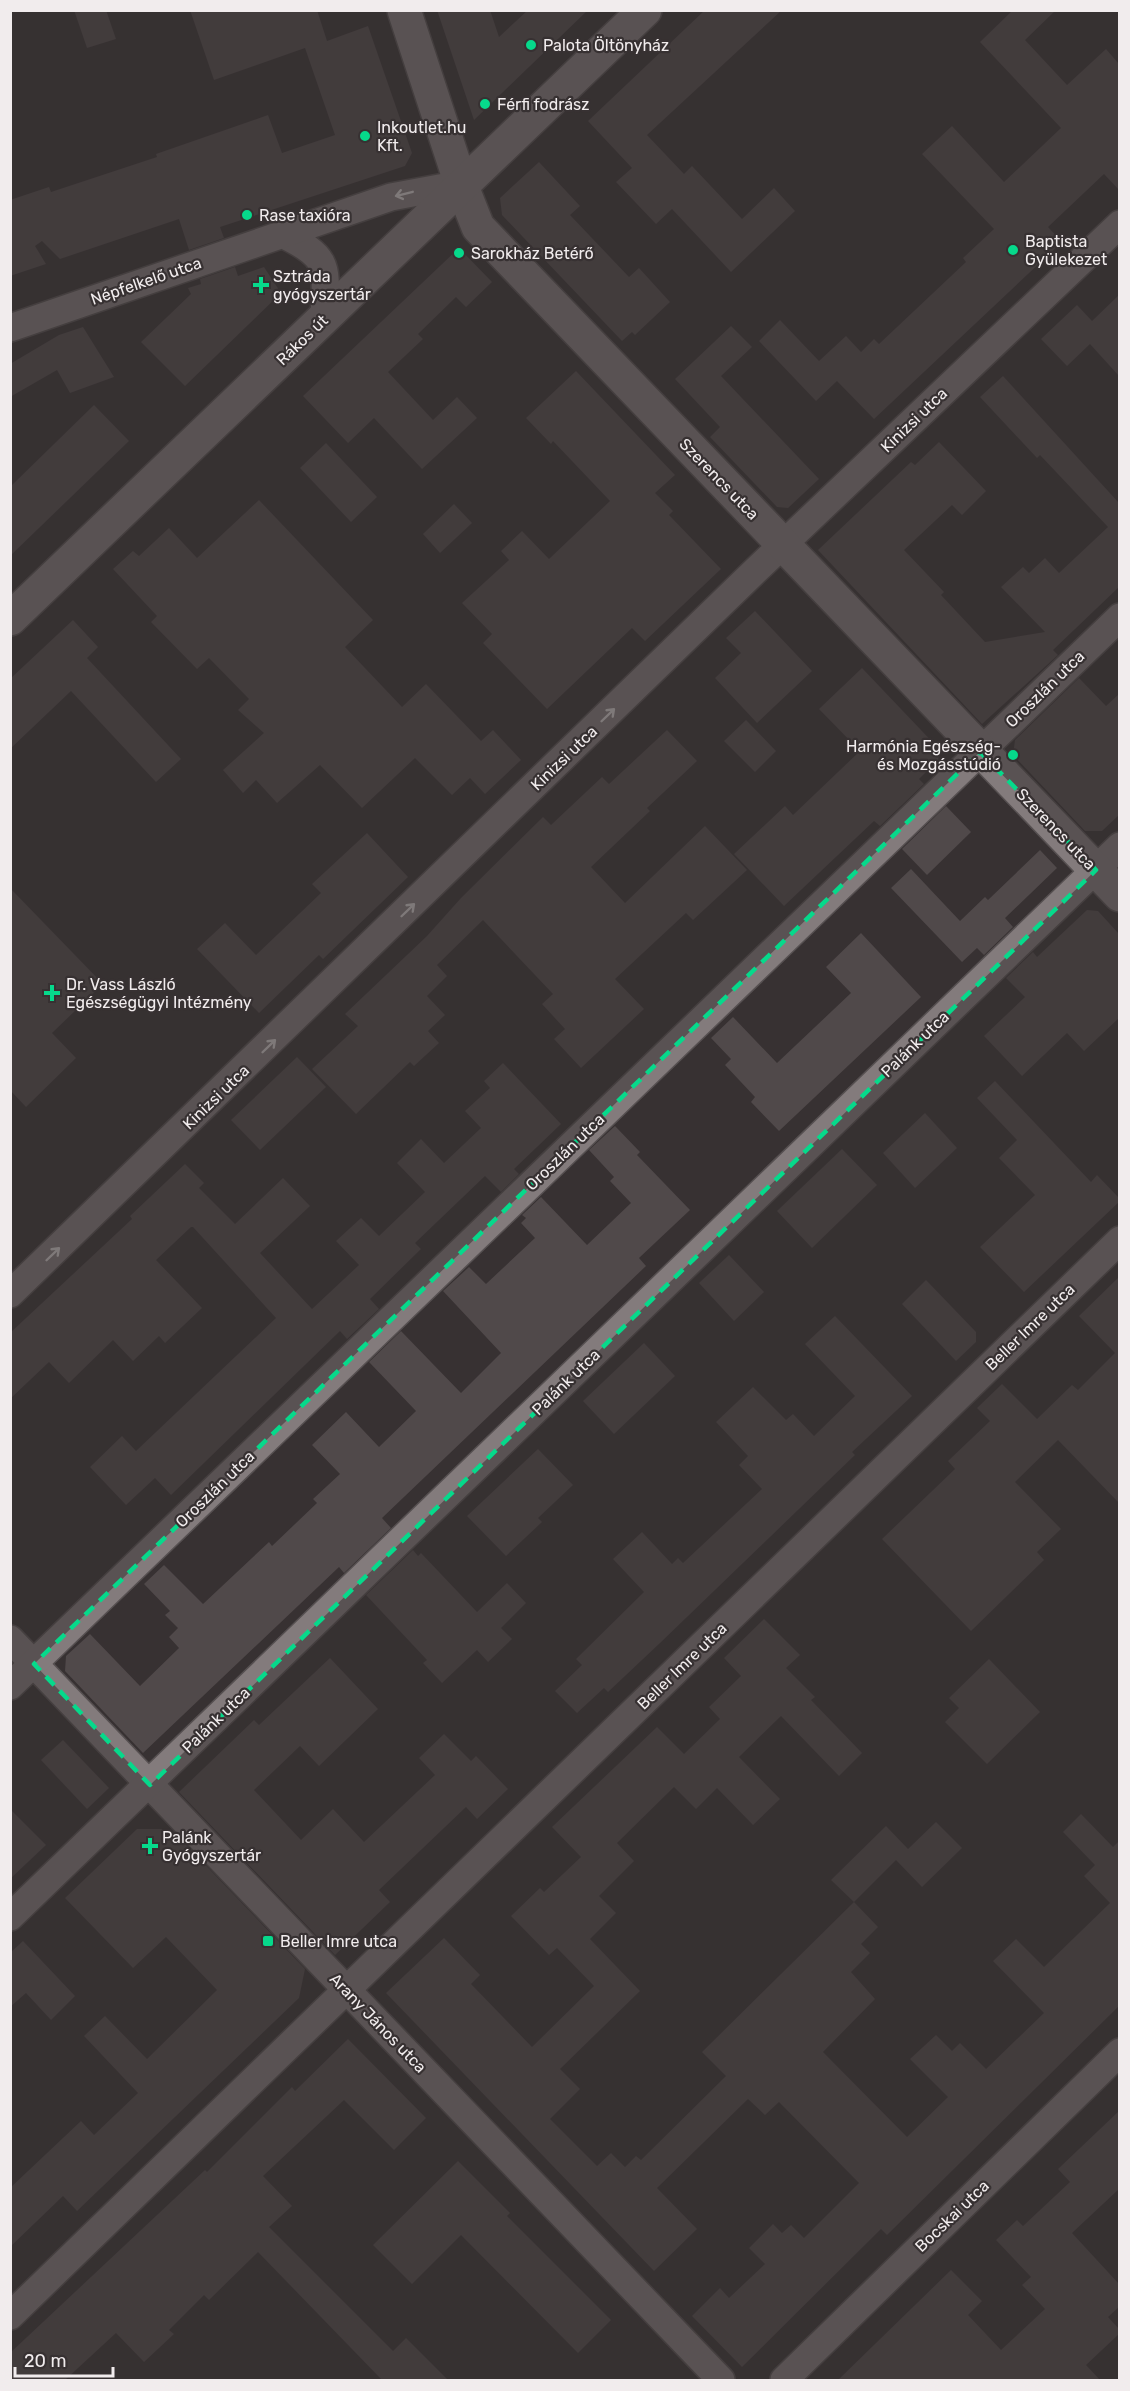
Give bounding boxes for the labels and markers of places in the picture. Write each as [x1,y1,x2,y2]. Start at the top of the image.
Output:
place label: Palota Öltönyház [543,36,669,55]
marker: Palota Öltönyház [524,38,538,52]
place label: Férfi fodrász [497,95,589,114]
marker: Férfi fodrász [478,97,492,111]
place label: Inkoutlet.hu Kft. [377,118,466,155]
marker: Inkoutlet.hu Kft. [358,129,372,143]
place label: Rase taxióra [259,206,351,225]
marker: Rase taxióra [240,208,254,222]
place label: Baptista Gyülekezet [1025,232,1107,269]
marker: Baptista Gyülekezet [1006,243,1020,257]
place label: Sarokház Betérő [471,244,594,263]
marker: Sarokház Betérő [452,246,466,260]
place label: Sztráda gyógyszertár [273,267,371,304]
marker: Sztráda gyógyszertár [254,278,268,292]
place label: Harmónia Egészség- és Mozgásstúdió [846,737,1001,774]
marker: Harmónia Egészség- és Mozgásstúdió [1006,748,1020,762]
place label: Dr. Vass László Egészségügyi Intézmény [66,975,252,1012]
marker: Dr. Vass László Egészségügyi Intézmény [43,984,61,1002]
place label: Palánk Gyógyszertár [162,1828,261,1865]
marker: Palánk Gyógyszertár [143,1839,157,1853]
place label: Beller Imre utca [280,1932,397,1951]
marker: Beller Imre utca [261,1934,275,1948]

